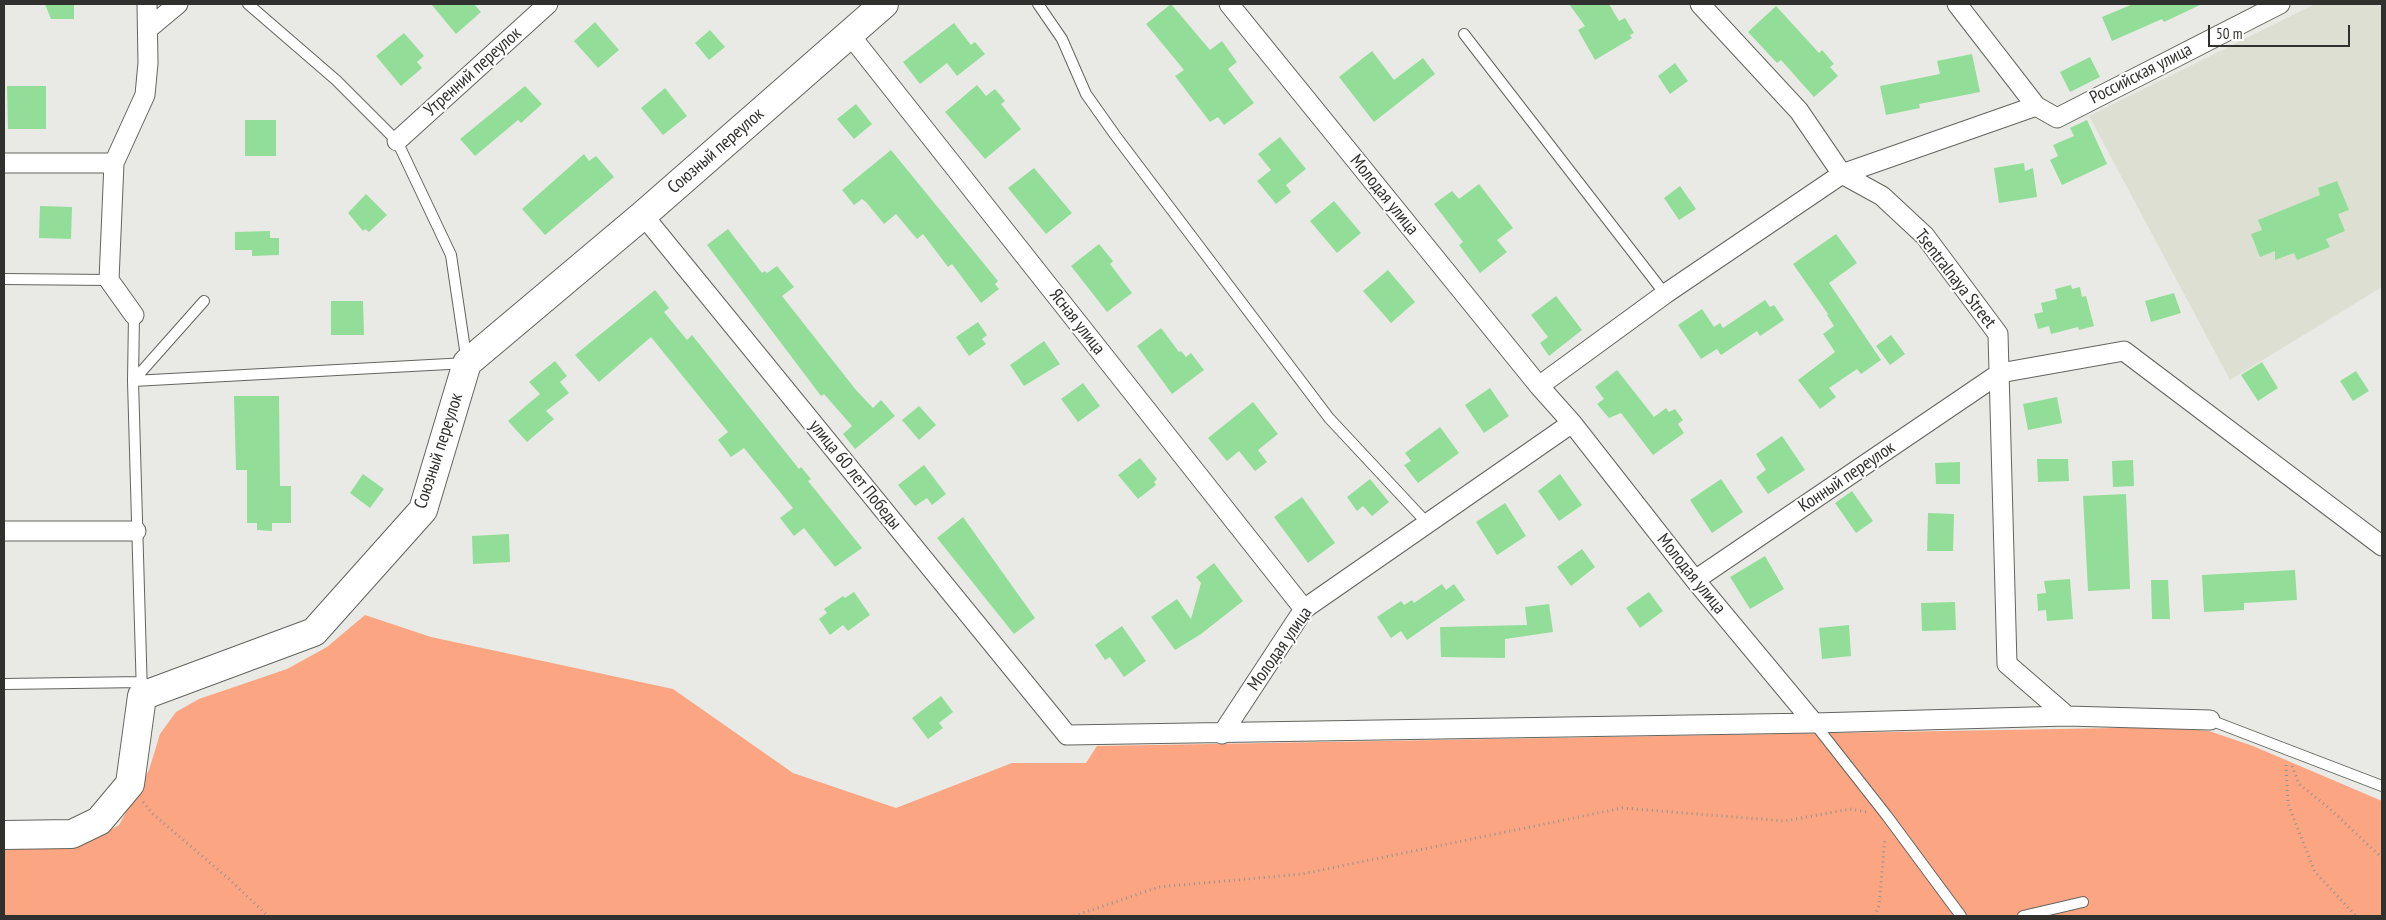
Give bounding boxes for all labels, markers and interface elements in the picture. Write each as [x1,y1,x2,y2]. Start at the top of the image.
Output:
scale bar [2211,15,2354,47]
street label: Утренний переулок [420,23,526,121]
text: 50 m [2216,24,2242,43]
street label: Российская улица [2086,39,2196,109]
street label: Союзный переулок [664,103,768,199]
street label: Молодая улица [1345,150,1423,240]
street label: Tsentralnaya Street [1910,225,2000,333]
street label: Ясная улица [1045,285,1109,359]
street label: Союзный переулок [410,390,468,512]
street label: улица 60 лет Победы [804,416,906,534]
street label: Конный переулок [1795,437,1899,517]
street label: Молодая улица [1652,529,1730,619]
street label: Молодая улица [1243,603,1317,695]

